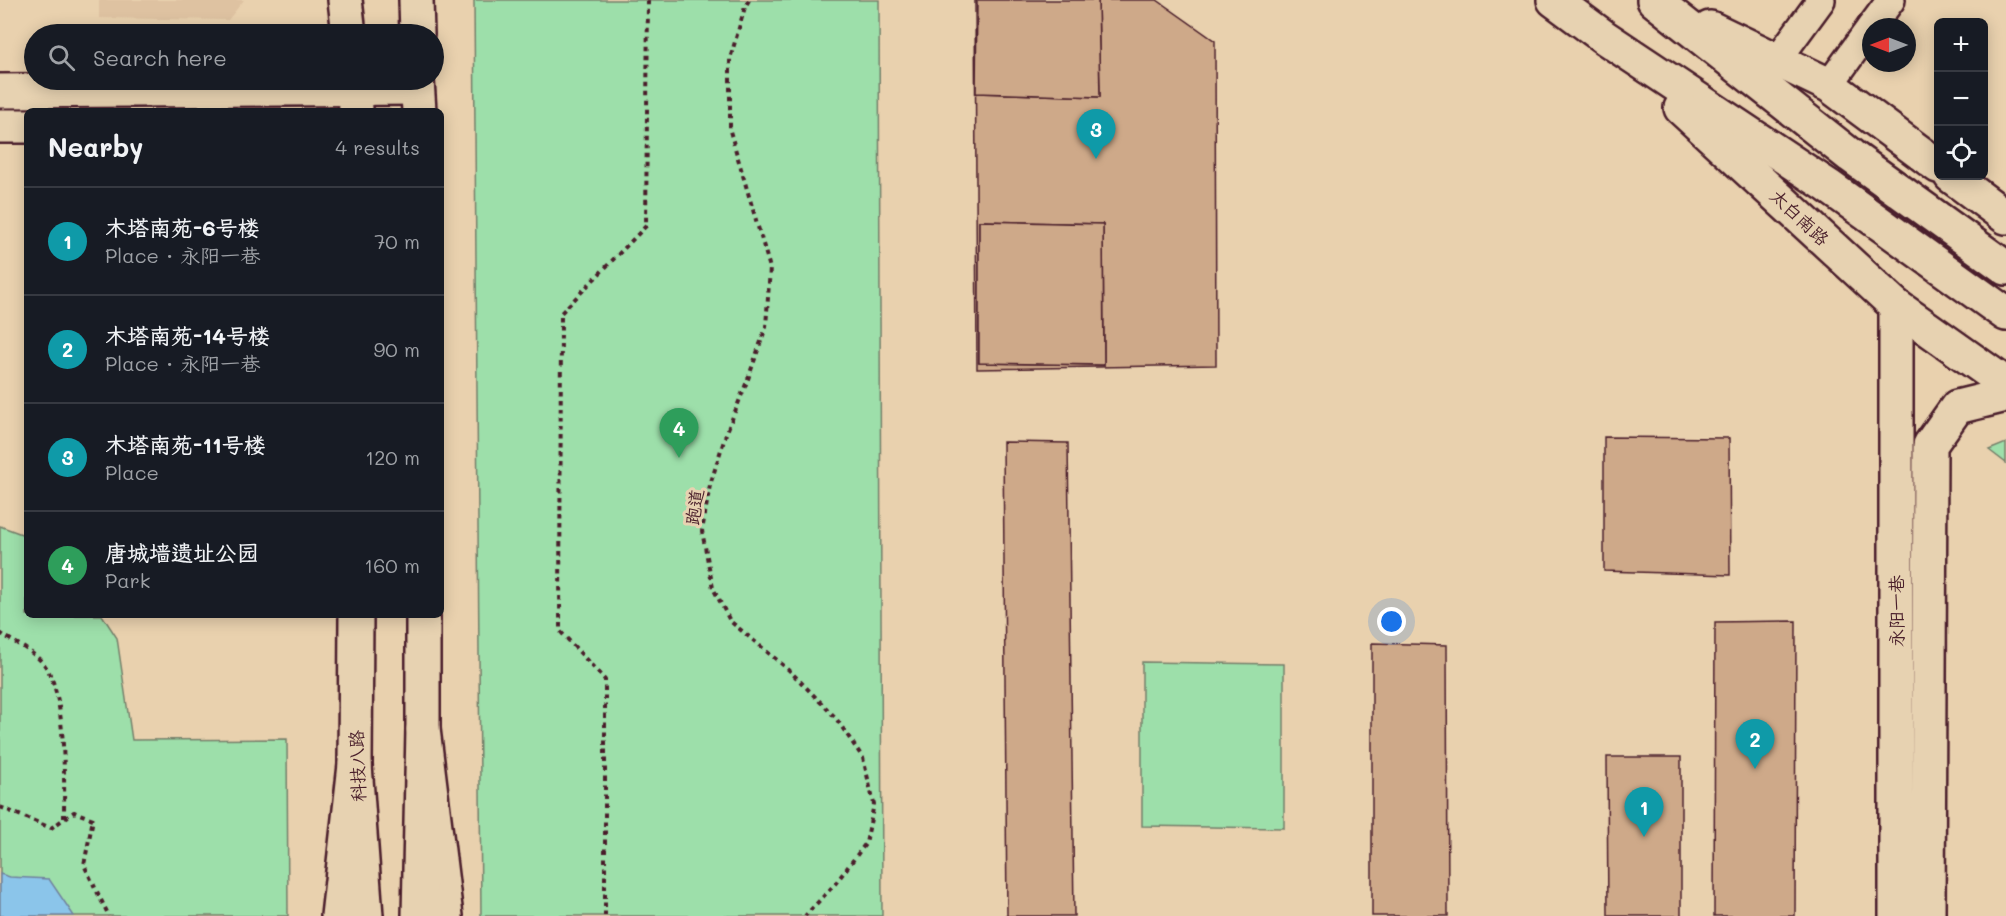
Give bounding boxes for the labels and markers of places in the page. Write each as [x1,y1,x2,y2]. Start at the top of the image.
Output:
pin: 3 [1076,110,1116,159]
pin: 4 [660,408,698,458]
pin: 2 [1736,720,1774,769]
pin: 1 [1624,788,1664,837]

